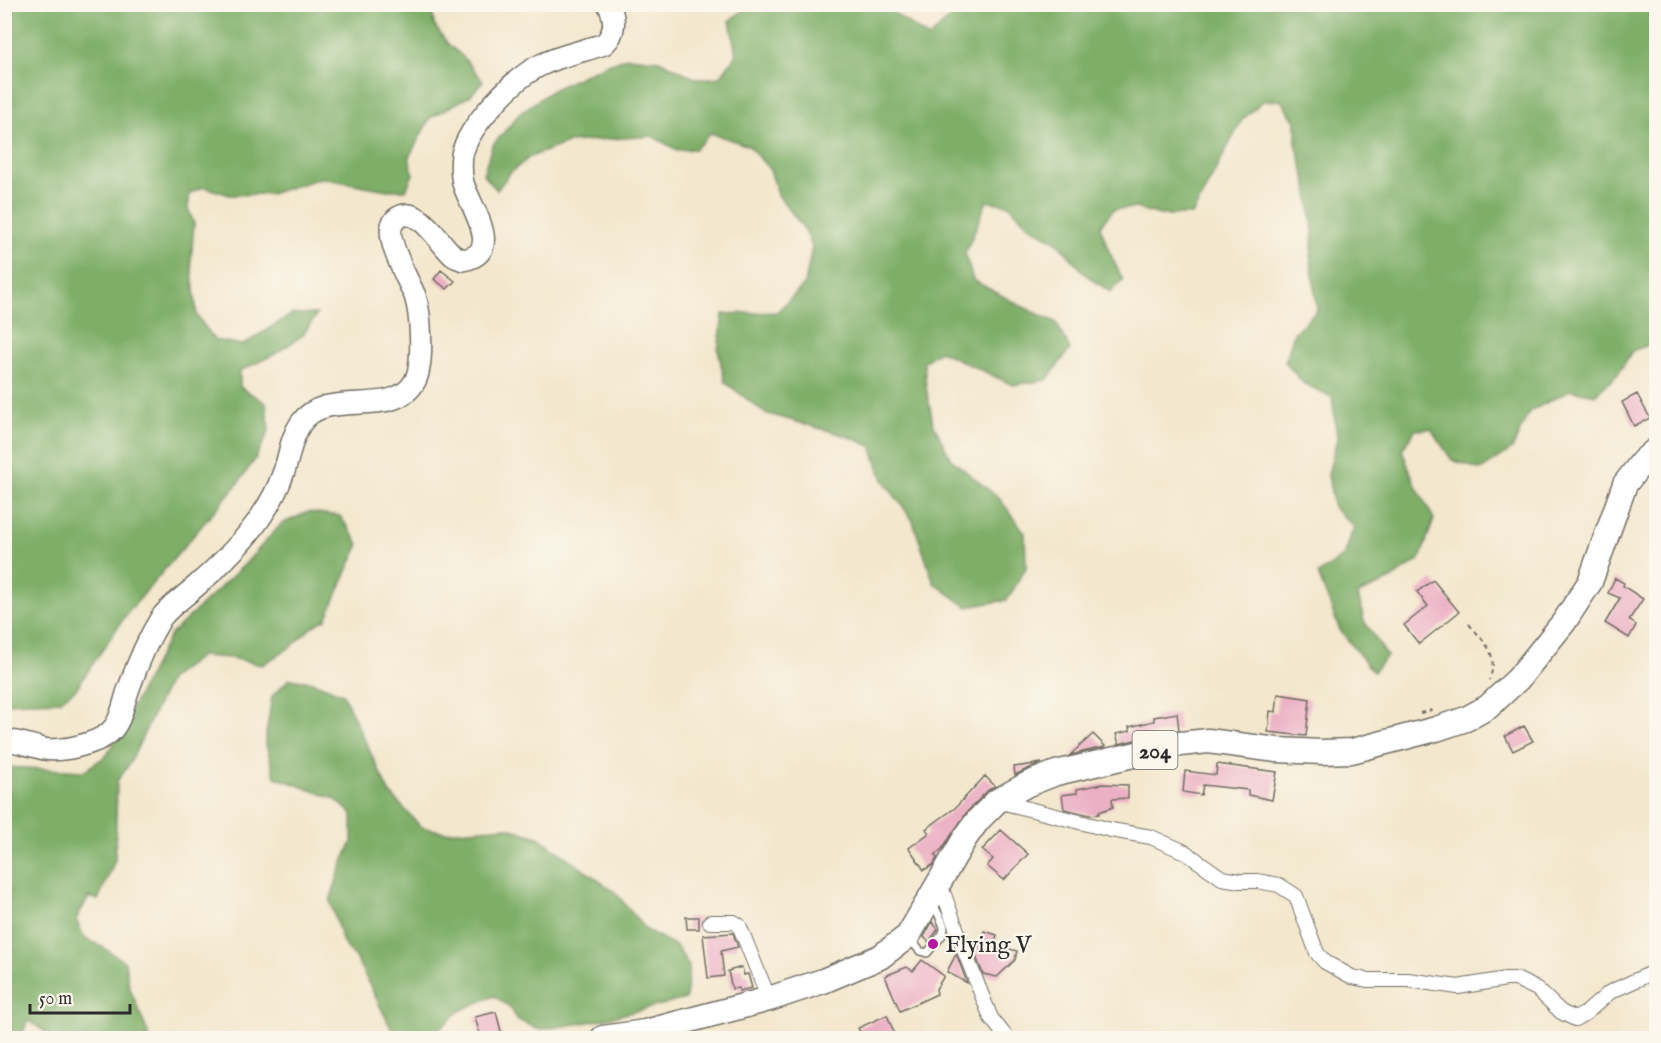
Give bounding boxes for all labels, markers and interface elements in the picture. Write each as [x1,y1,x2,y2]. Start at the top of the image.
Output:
road number: 204 [1132,731,1178,769]
place label: Flying V [945,930,1033,961]
marker: Flying V [926,937,940,951]
scale bar [30,977,130,1015]
text: 50 m [39,988,72,1011]

